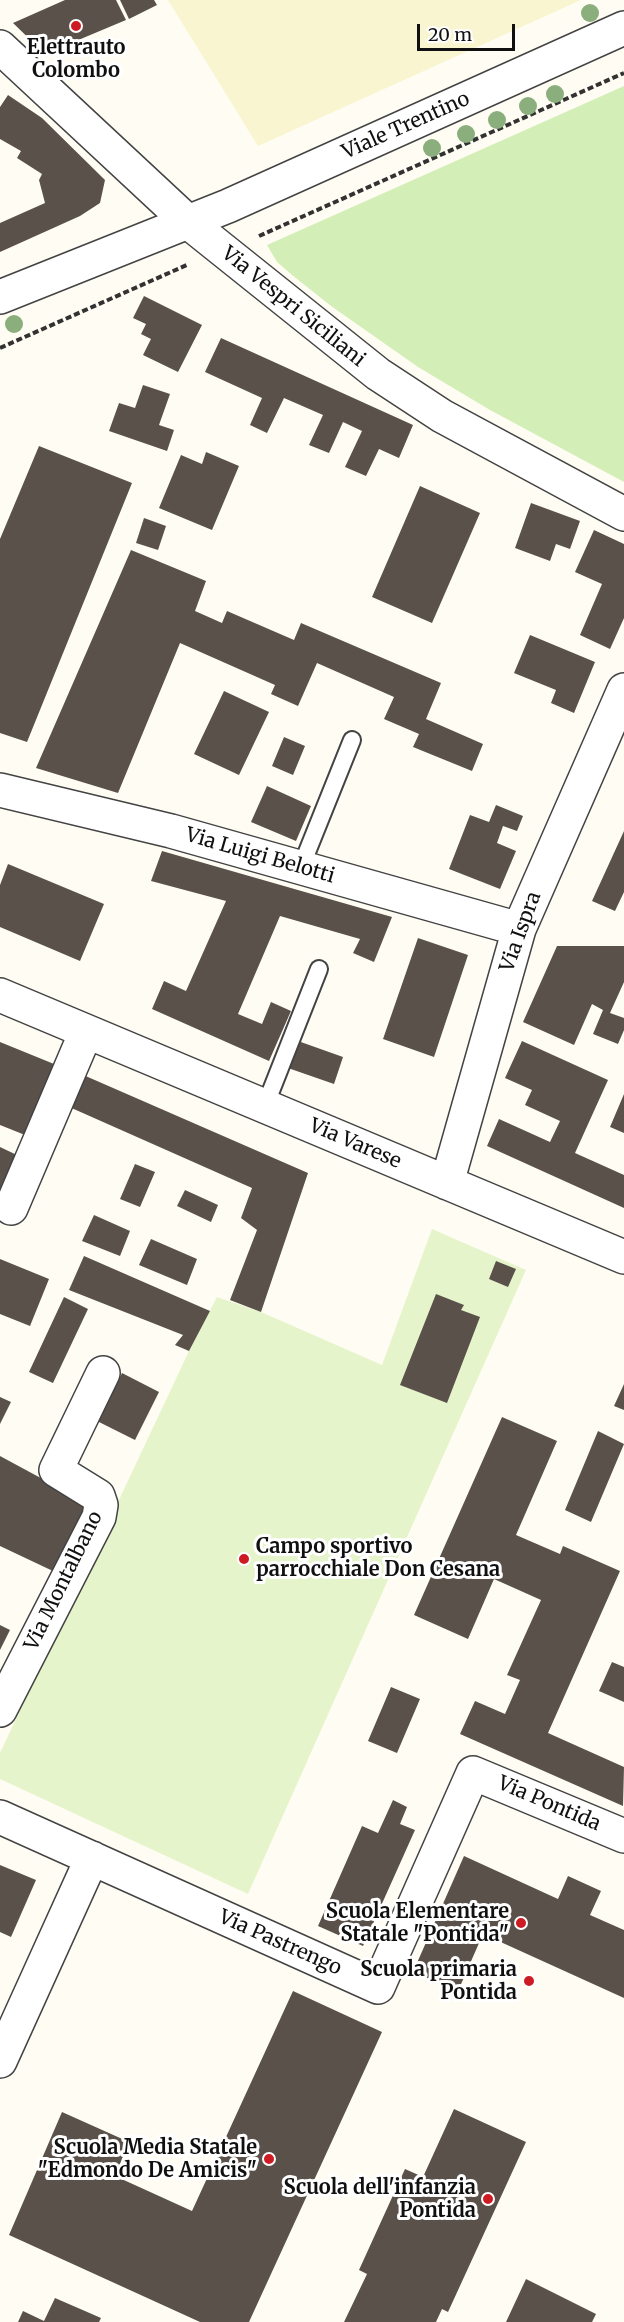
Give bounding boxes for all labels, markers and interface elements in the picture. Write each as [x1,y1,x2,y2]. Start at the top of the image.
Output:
scale bar [420,12,518,50]
marker: Elettrauto Colombo [69,19,83,33]
text: 20 m [428,23,472,46]
place label: Elettrauto Colombo [27,36,125,83]
street label: Viale Trentino [339,87,473,165]
street label: Via Vespri Siciliani [216,242,370,372]
street label: Via Luigi Belotti [183,823,337,889]
street label: Via Ispra [495,889,547,975]
street label: Via Varese [305,1114,405,1174]
street label: Via Montalbano [20,1507,108,1655]
place label: Campo sportivo parrocchiale Don Cesana [256,1535,500,1582]
marker: Campo sportivo parrocchiale Don Cesana [237,1552,251,1566]
street label: Via Pontida [494,1772,604,1836]
place label: Scuola Elementare Statale "Pontida" [326,1900,509,1947]
street label: Via Pastrengo [215,1905,345,1981]
marker: Scuola Elementare Statale "Pontida" [514,1916,528,1930]
place label: Scuola primaria Pontida [360,1958,517,2005]
marker: Scuola primaria Pontida [522,1974,536,1988]
place label: Scuola Media Statale "Edmondo De Amicis" [37,2136,257,2183]
marker: Scuola Media Statale "Edmondo De Amicis" [262,2152,276,2166]
place label: Scuola dell'infanzia Pontida [283,2176,476,2223]
marker: Scuola dell'infanzia Pontida [481,2192,495,2206]

